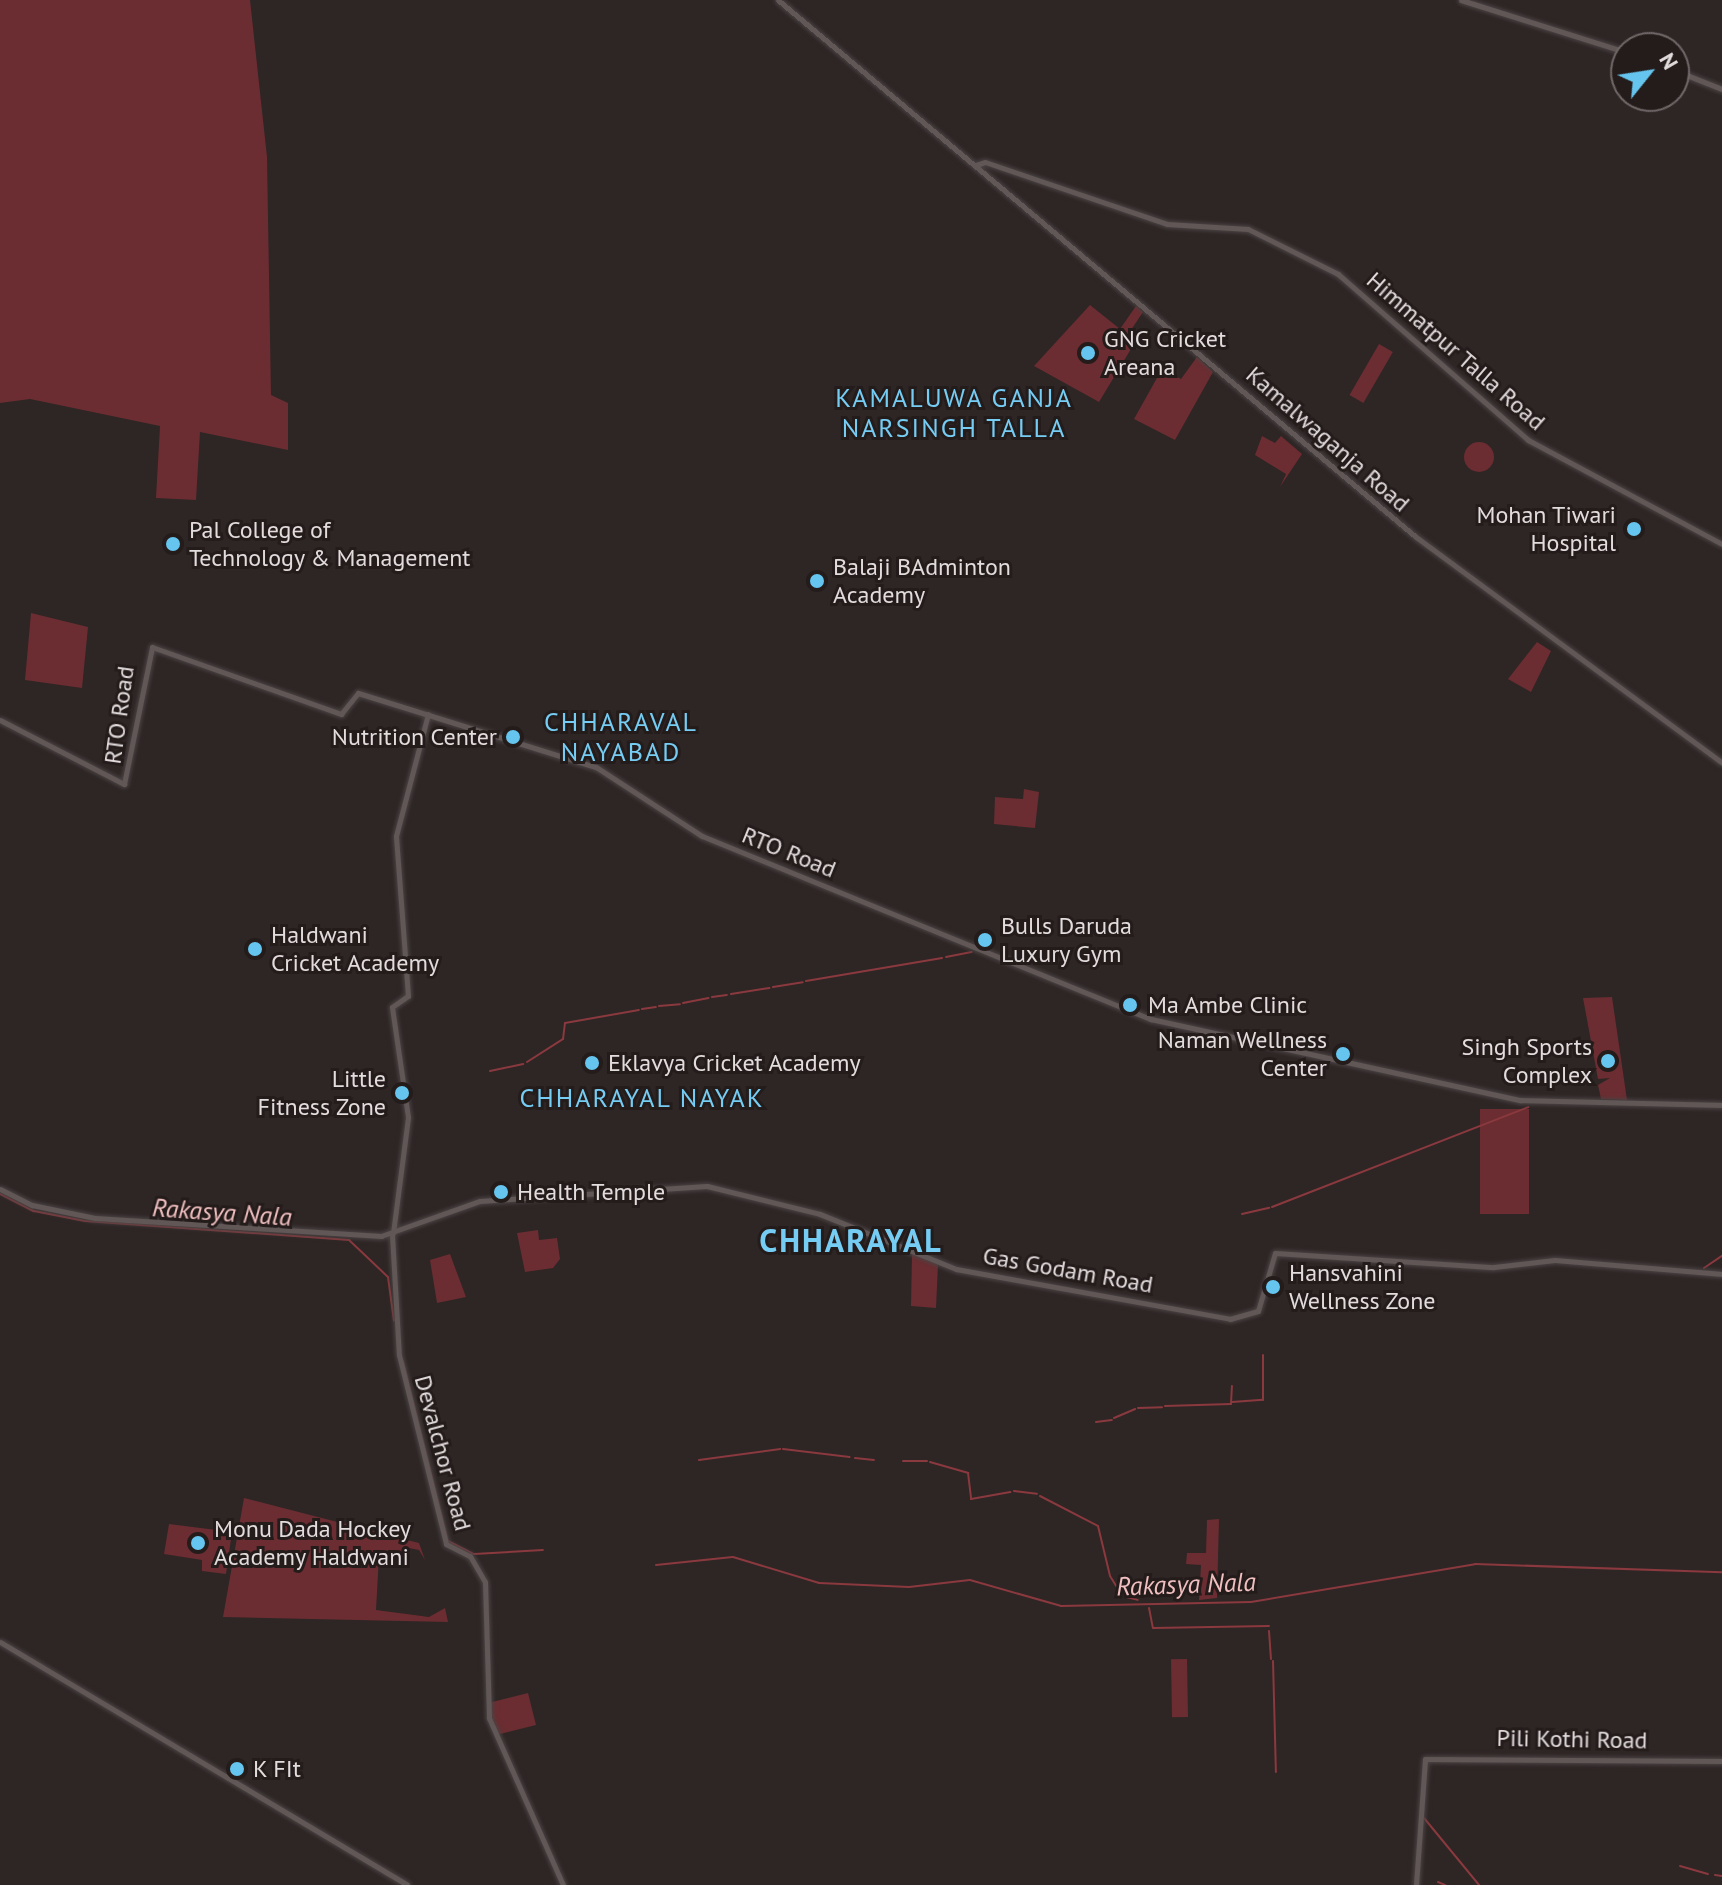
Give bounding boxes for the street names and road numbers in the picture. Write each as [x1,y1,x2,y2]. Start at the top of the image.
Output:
street label: Himmatpur Talla Road [1361,265,1551,437]
street label: Kamalwaganja Road [1240,360,1416,518]
street label: RTO Road [98,664,140,766]
street label: RTO Road [738,820,840,884]
street label: Gas Godam Road [981,1241,1155,1299]
street label: Devalchor Road [408,1372,478,1534]
street label: Pili Kothi Road [1496,1723,1648,1755]

